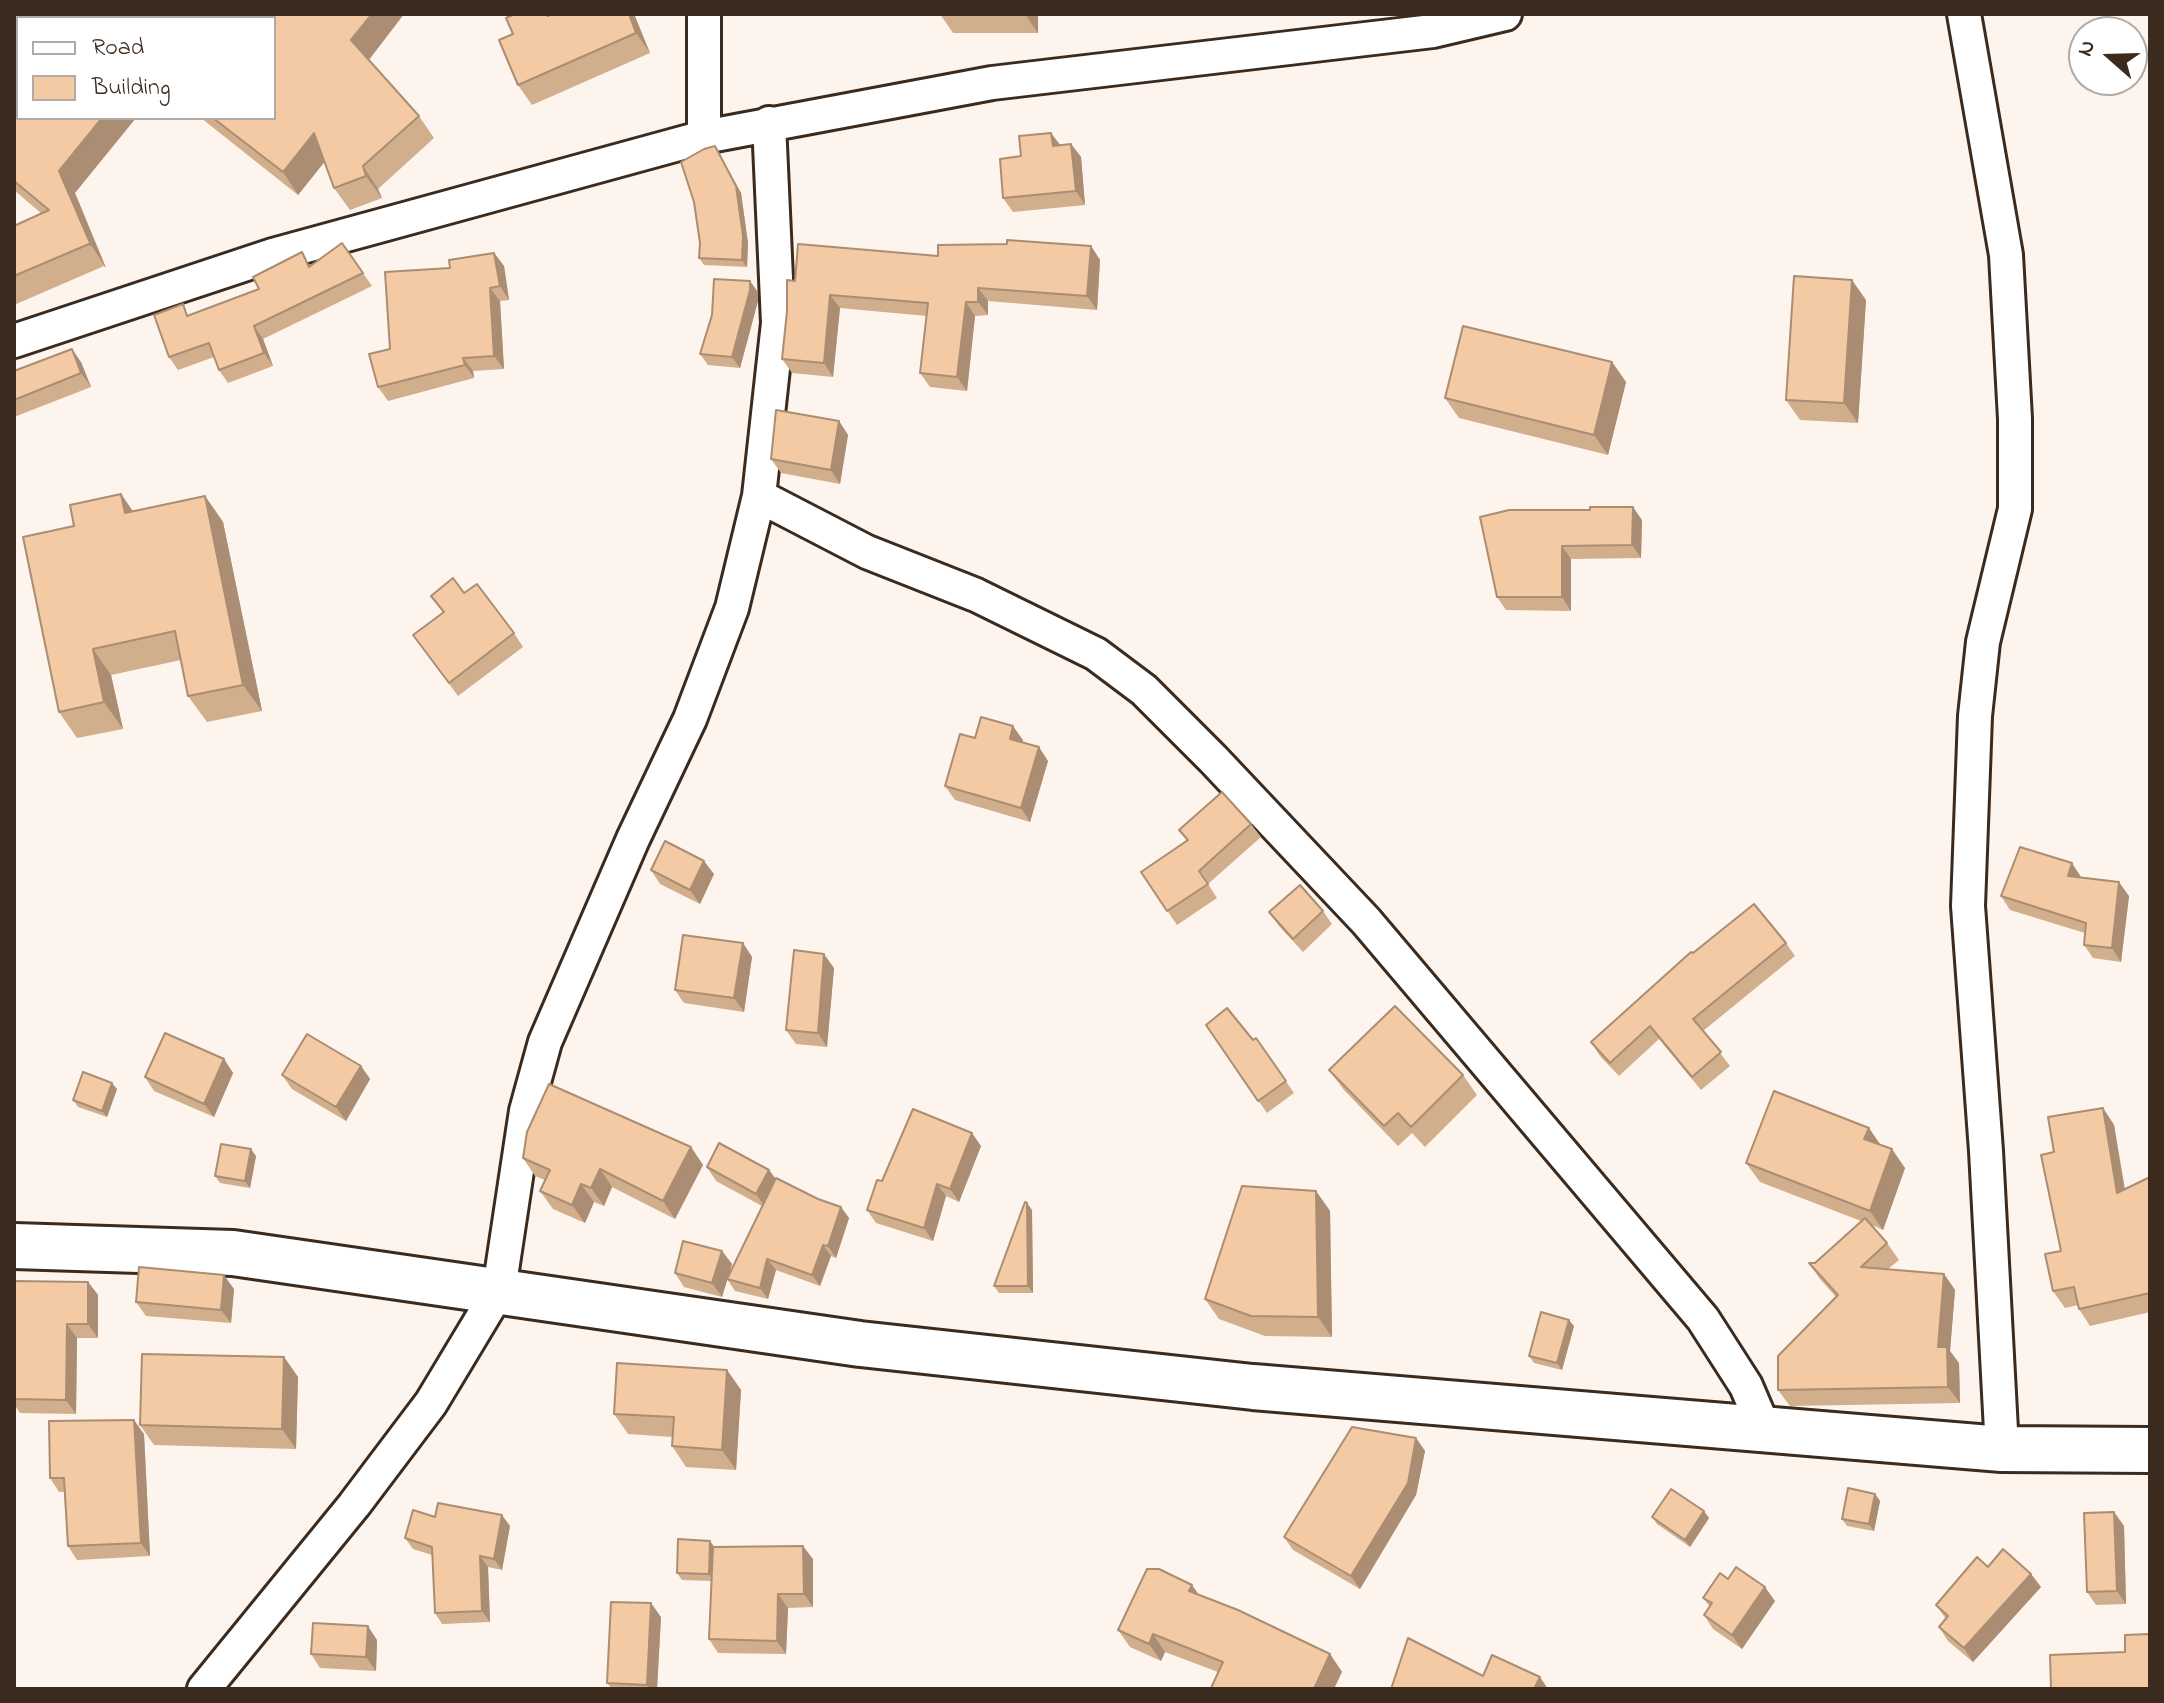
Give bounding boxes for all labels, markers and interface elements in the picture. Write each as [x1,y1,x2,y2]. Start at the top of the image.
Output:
legend [16,16,276,120]
north arrow [2068,16,2148,96]
text: Road [92,31,144,66]
text: N [2070,36,2105,61]
text: Building [92,71,171,106]

